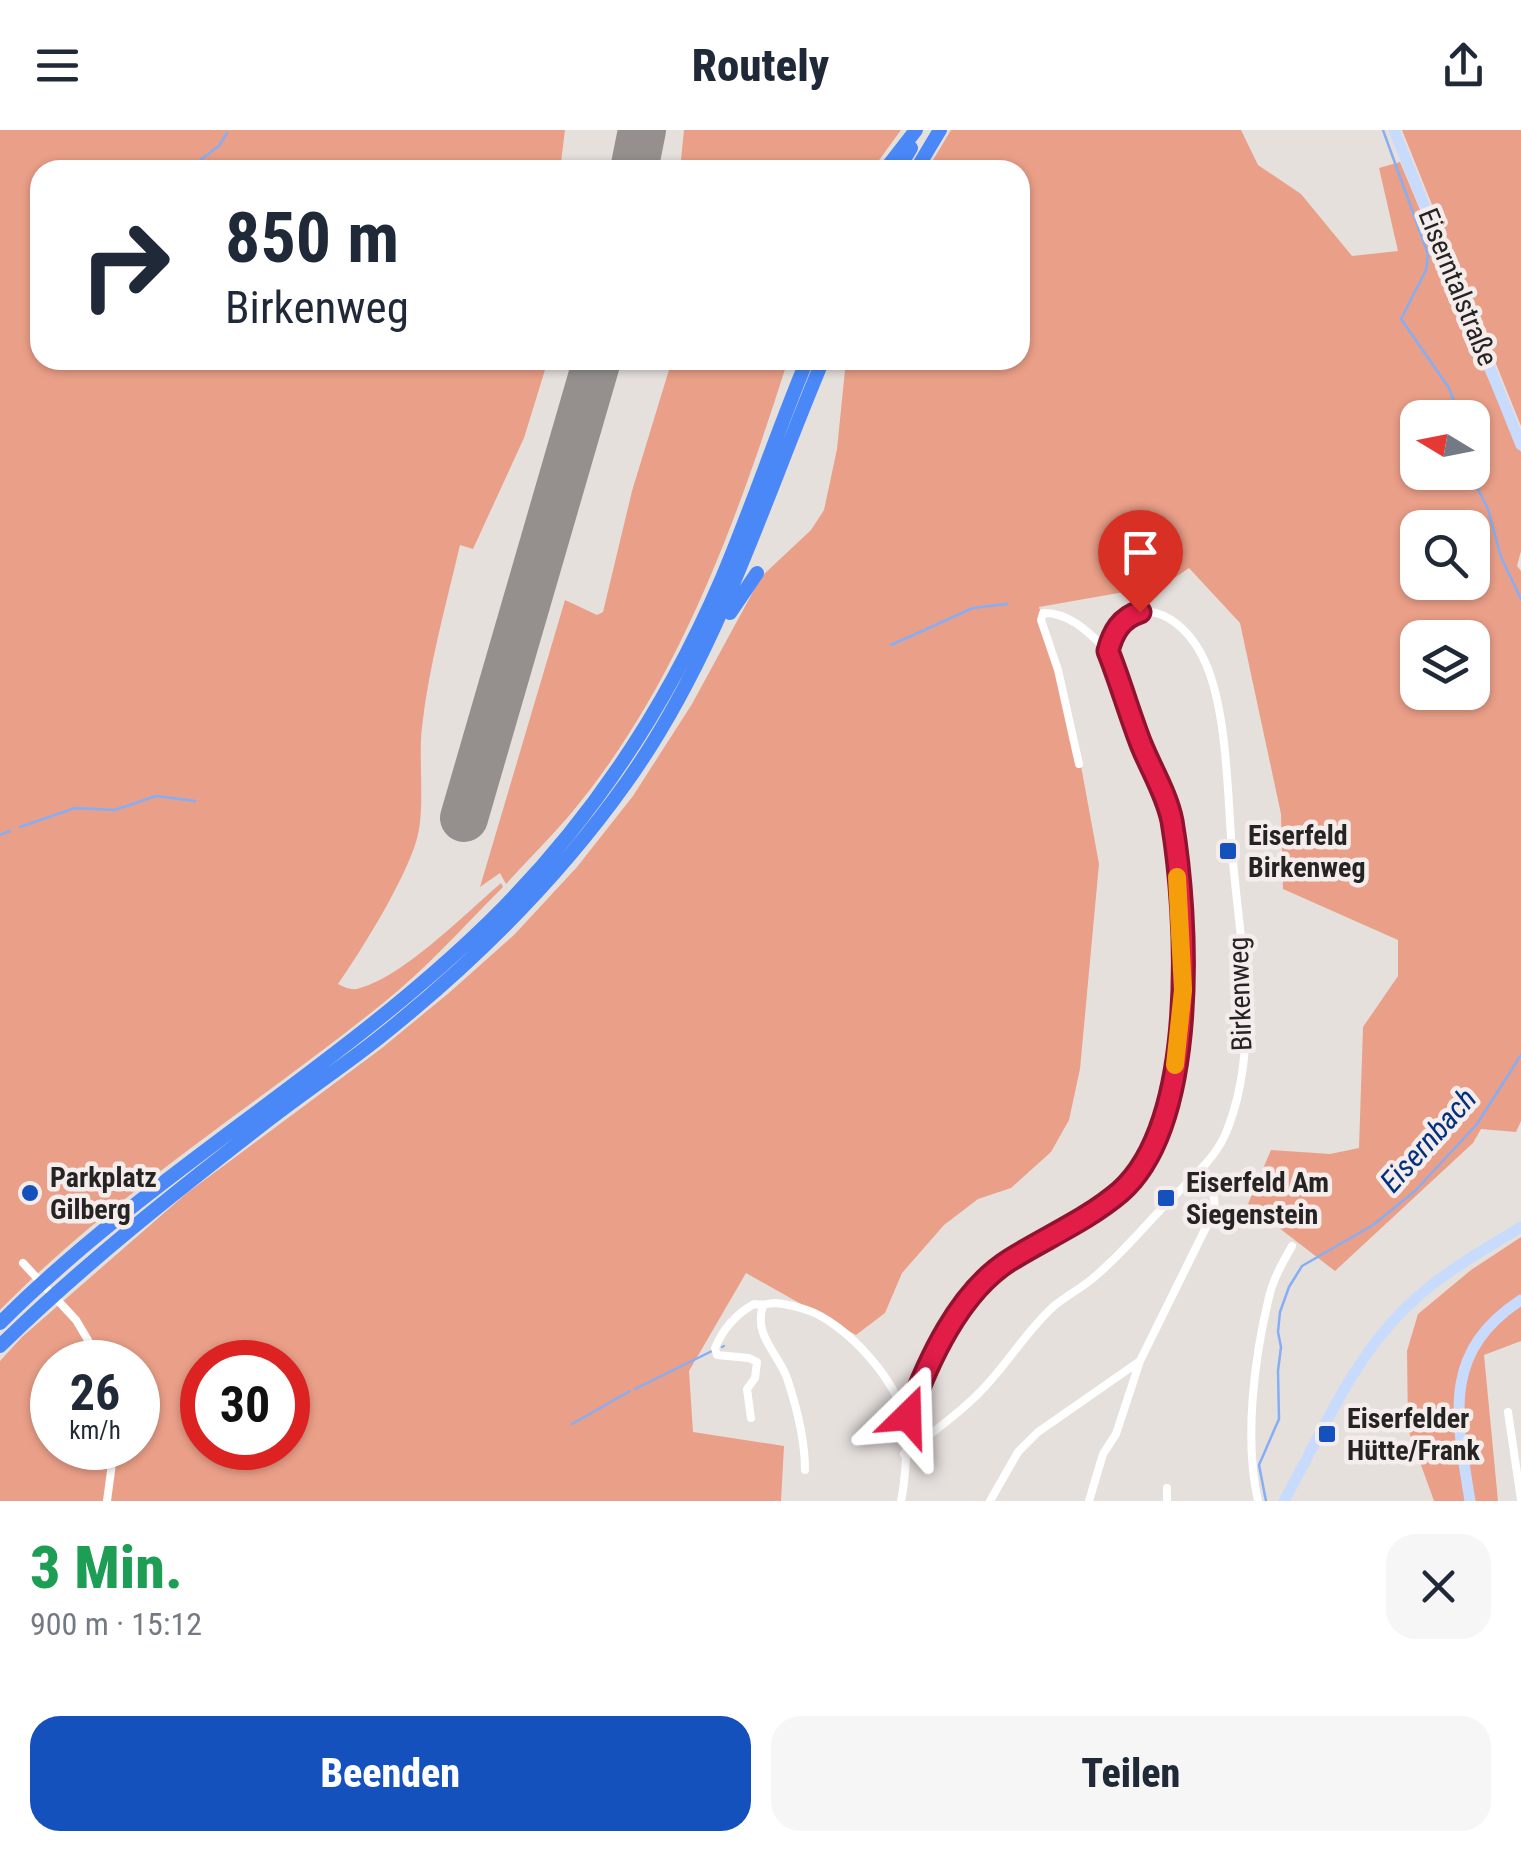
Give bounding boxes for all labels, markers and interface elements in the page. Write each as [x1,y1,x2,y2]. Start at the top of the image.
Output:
icon: menu [30,38,85,93]
icon: share [1436,38,1491,93]
text: Routely [692,39,829,92]
text: 850 m [225,197,399,279]
icon: right [60,200,190,330]
street label: Eiserntalstraße [1411,204,1505,370]
text: Birkenweg [225,281,409,334]
north arrow [1400,400,1490,490]
map controls [1400,400,1490,710]
pin [1098,510,1183,613]
button: search [1400,510,1490,600]
icon: arrive [1113,525,1168,580]
button: layers [1400,620,1490,710]
place label: Eiserfeld Birkenweg [1248,819,1366,884]
marker: Eiserfeld Birkenweg [1217,840,1239,862]
street label: Birkenweg [1222,936,1258,1052]
water label: Eisernbach [1373,1081,1483,1199]
place label: Parkplatz Gilberg [50,1161,157,1226]
place label: Eiserfeld Am Siegenstein [1186,1166,1329,1231]
marker: Parkplatz Gilberg [19,1182,41,1204]
marker: Eiserfeld Am Siegenstein [1155,1187,1177,1209]
speed limit sign: 30 [180,1340,310,1470]
text: 26 [70,1364,120,1422]
position arrow [856,1364,960,1468]
place label: Eiserfelder Hütte/Frank [1347,1402,1481,1467]
text: km/h [69,1416,121,1445]
marker: Eiserfelder Hütte/Frank [1316,1423,1338,1445]
text: 3 Min. [30,1532,183,1603]
button: close [1386,1534,1491,1639]
text: 900 m · 15:12 [30,1605,202,1643]
button: Beenden [30,1716,751,1831]
button: Teilen [771,1716,1491,1831]

